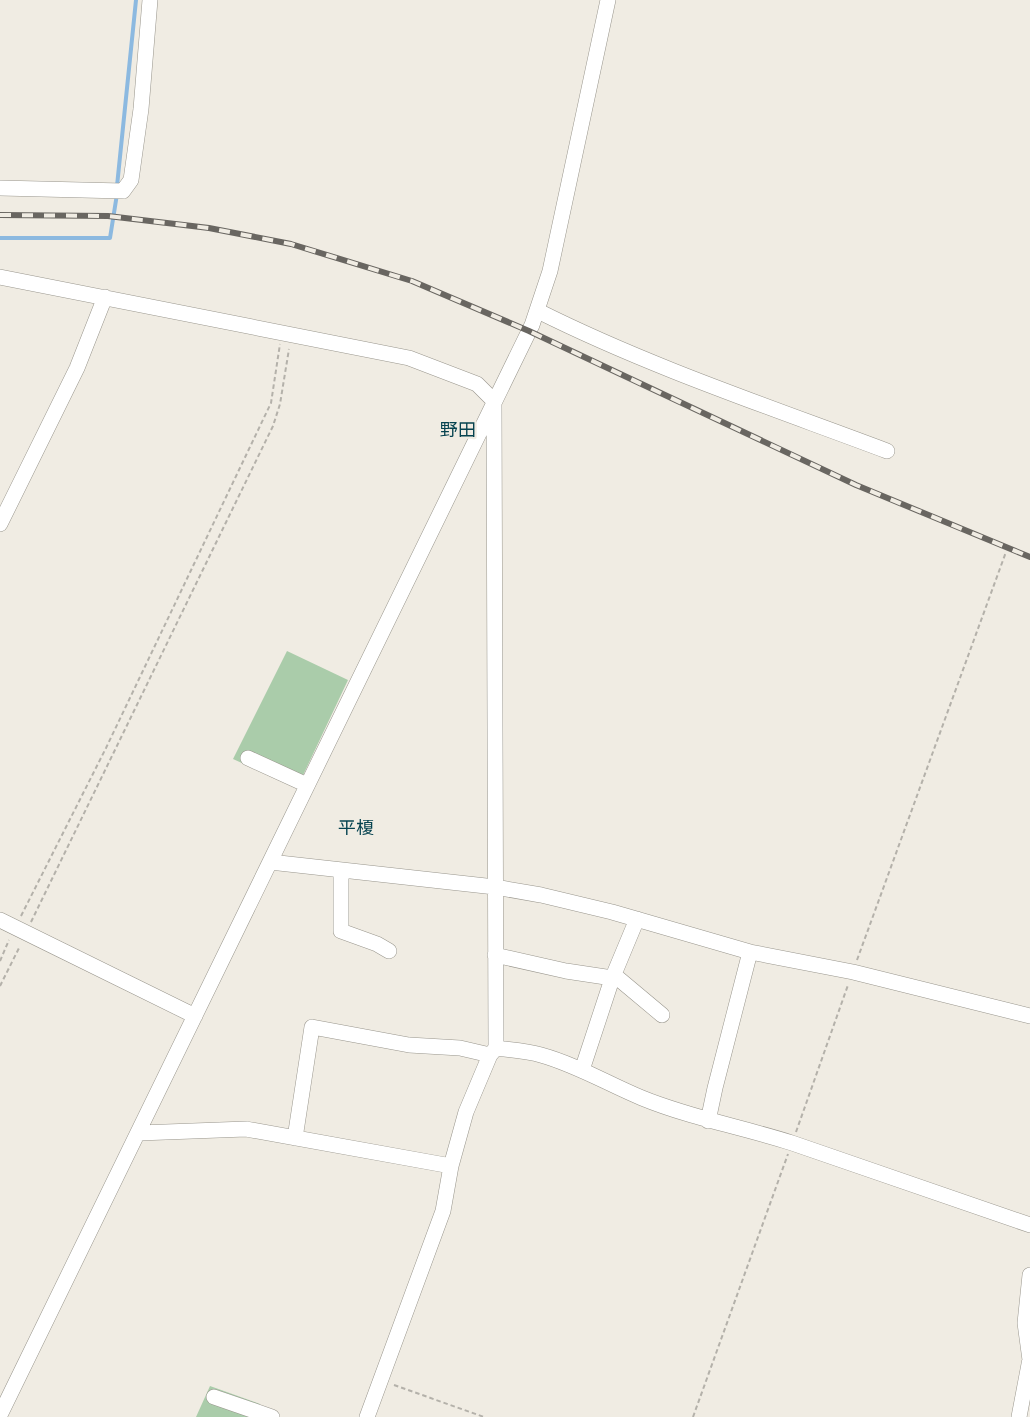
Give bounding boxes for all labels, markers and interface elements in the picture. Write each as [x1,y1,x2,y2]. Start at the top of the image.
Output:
district label: 野田 [440,415,476,442]
district label: 平榎 [338,813,374,840]

